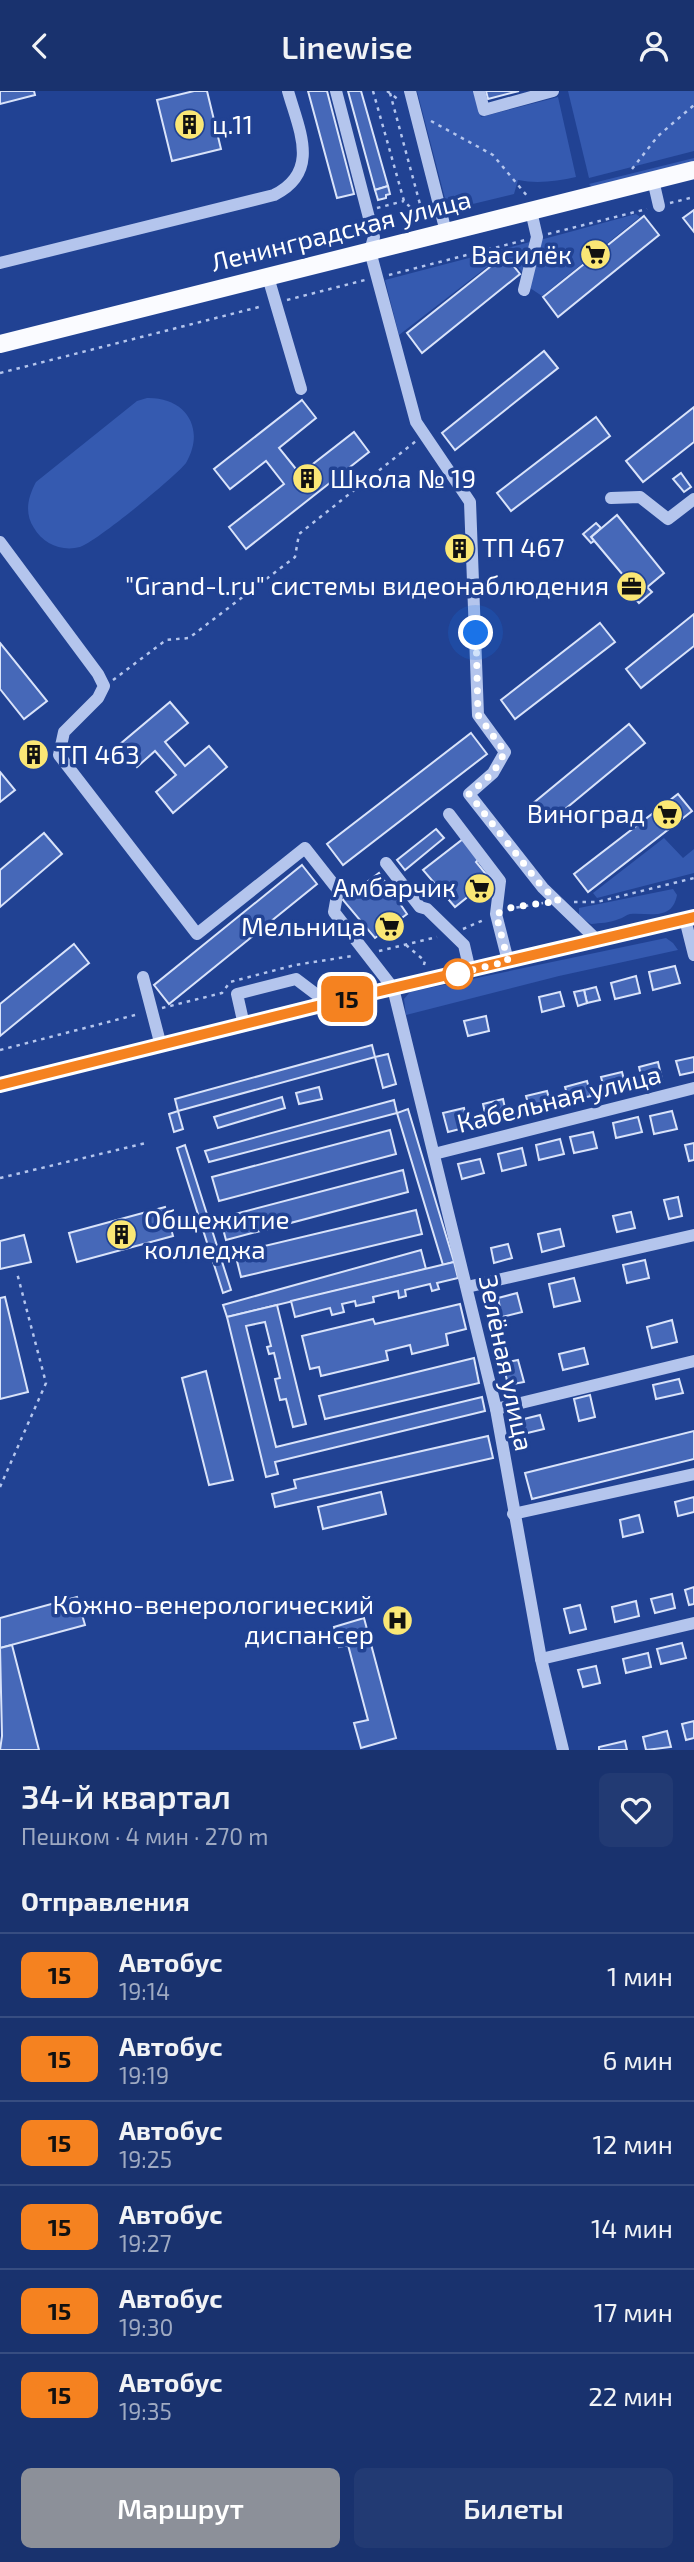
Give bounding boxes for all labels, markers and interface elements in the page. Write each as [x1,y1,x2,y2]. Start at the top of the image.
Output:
icon: back [21,27,59,65]
text: Linewise [281,27,413,65]
icon: person [635,27,673,65]
building icon: ц.11 [172,108,206,142]
place label: ц.11 [212,108,253,139]
street label: Ленинградская улица [207,182,474,278]
place label: Василёк [471,238,572,269]
supermarket icon: Василёк [578,238,612,272]
building icon: Школа № 19 [290,462,324,496]
place label: Школа № 19 [330,462,476,493]
building icon: ТП 467 [442,531,476,565]
place label: ТП 467 [482,531,564,562]
place label: "Grand-l.ru" системы видеонаблюдения [125,569,609,600]
office icon: "Grand-l.ru" системы видеонаблюдения [615,569,649,603]
your location [458,615,493,650]
building icon: ТП 463 [16,738,50,772]
place label: ТП 463 [56,738,140,769]
place label: Виноград [527,797,645,828]
supermarket icon: Виноград [651,797,685,831]
place label: Амбарчик [333,871,456,902]
supermarket icon: Амбарчик [462,871,496,905]
place label: Мельница [241,910,366,941]
supermarket icon: Мельница [372,910,406,944]
unlabelled marker [443,959,473,989]
line badge: 15 [316,976,378,1022]
text: 15 [335,984,359,1013]
street label: Кабельная улица [454,1057,664,1139]
place label: Общежитие колледжа [144,1203,289,1264]
building icon: Общежитие колледжа [104,1218,138,1252]
street label: Зелёная улица [473,1272,541,1454]
place label: Кожно-венерологический диспансер [52,1588,374,1649]
hospital icon: Кожно-венерологический диспансер [380,1603,414,1637]
button: heart [599,1773,673,1847]
text: 34-й квартал [21,1776,231,1816]
text: Пешком · 4 мин · 270 m [21,1822,269,1850]
text: Отправления [21,1885,190,1916]
text: Автобус [119,1946,222,1977]
text: 15 [48,1960,71,1989]
text: 1 мин [607,1960,673,1991]
text: 19:14 [119,1977,170,2005]
text: Автобус [119,2030,222,2061]
text: 15 [48,2044,71,2073]
text: 6 мин [602,2044,673,2075]
text: 19:19 [119,2061,169,2089]
text: Автобус [119,2114,222,2145]
text: 15 [48,2128,71,2157]
text: 12 мин [592,2128,673,2159]
text: 19:25 [119,2145,172,2173]
text: Автобус [119,2198,222,2229]
text: 15 [48,2212,71,2241]
text: 14 мин [591,2212,673,2243]
text: 19:27 [119,2229,171,2257]
text: Автобус [119,2282,222,2313]
text: 15 [48,2296,71,2325]
text: 17 мин [594,2296,673,2327]
text: 19:30 [119,2313,173,2341]
text: Автобус [119,2366,222,2397]
text: 15 [48,2380,71,2409]
text: 22 мин [588,2380,673,2411]
text: 19:35 [119,2397,172,2425]
button: Маршрут [21,2468,340,2548]
button: Билеты [354,2468,673,2548]

